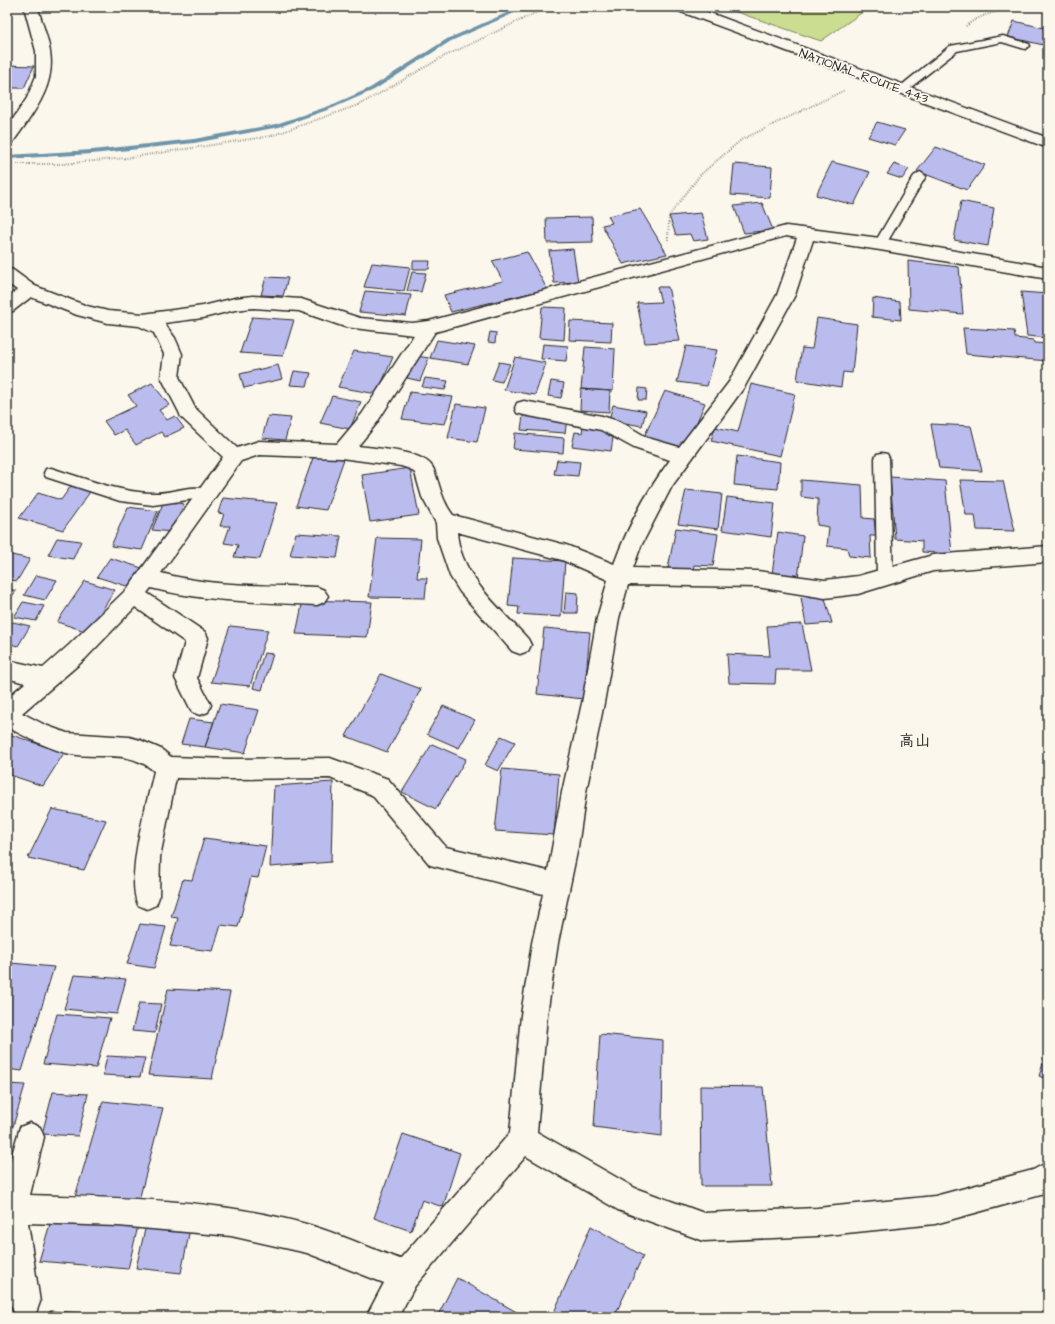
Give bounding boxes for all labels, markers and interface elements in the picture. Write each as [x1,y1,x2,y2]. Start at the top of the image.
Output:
street label: NATIONAL ROUTE 443 [796,44,931,108]
district label: 高山 [899,730,931,752]

